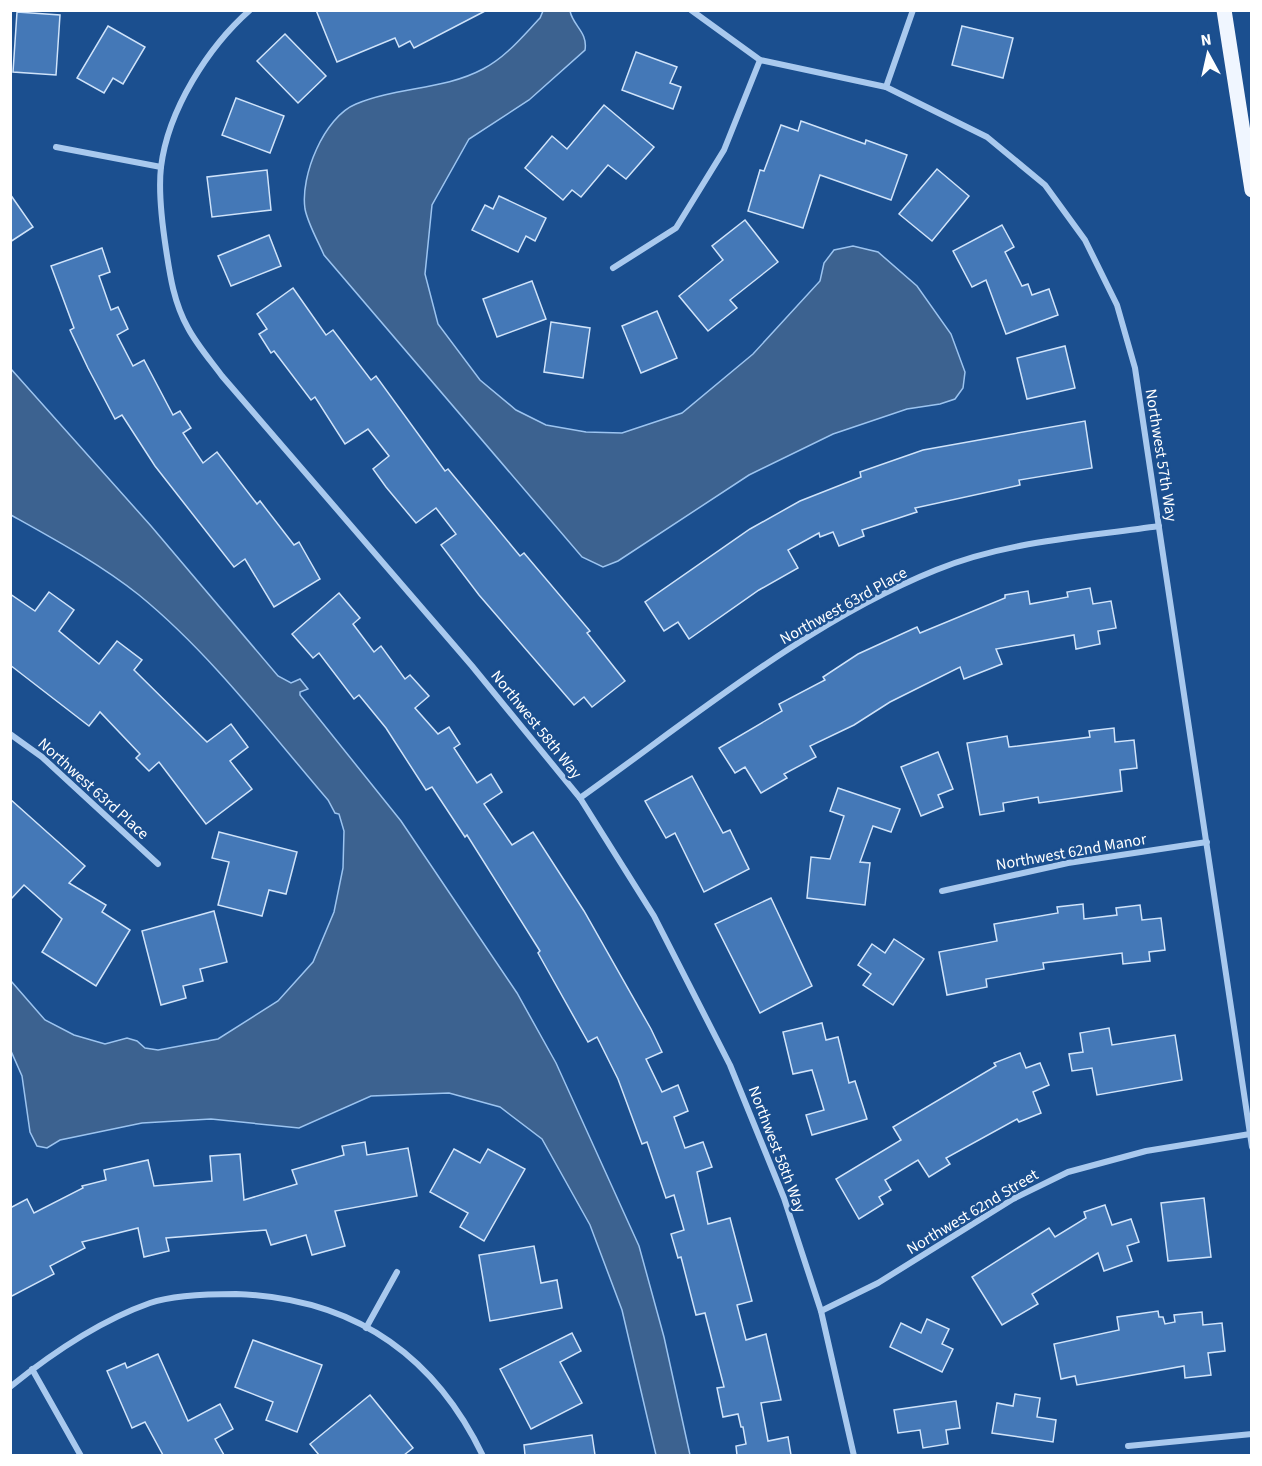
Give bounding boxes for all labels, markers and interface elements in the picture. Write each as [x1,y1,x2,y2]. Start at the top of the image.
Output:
north arrow [1178,24,1238,84]
text: N [1199,29,1213,52]
street label: Northwest 57th Way [1140,387,1182,524]
street label: Northwest 63rd Place [776,562,911,650]
street label: Northwest 58th Way [485,666,587,784]
street label: Northwest 63rd Place [33,733,154,845]
street label: Northwest 62nd Manor [994,828,1149,876]
street label: Northwest 58th Way [743,1083,812,1216]
street label: Northwest 62nd Street [903,1164,1043,1260]

